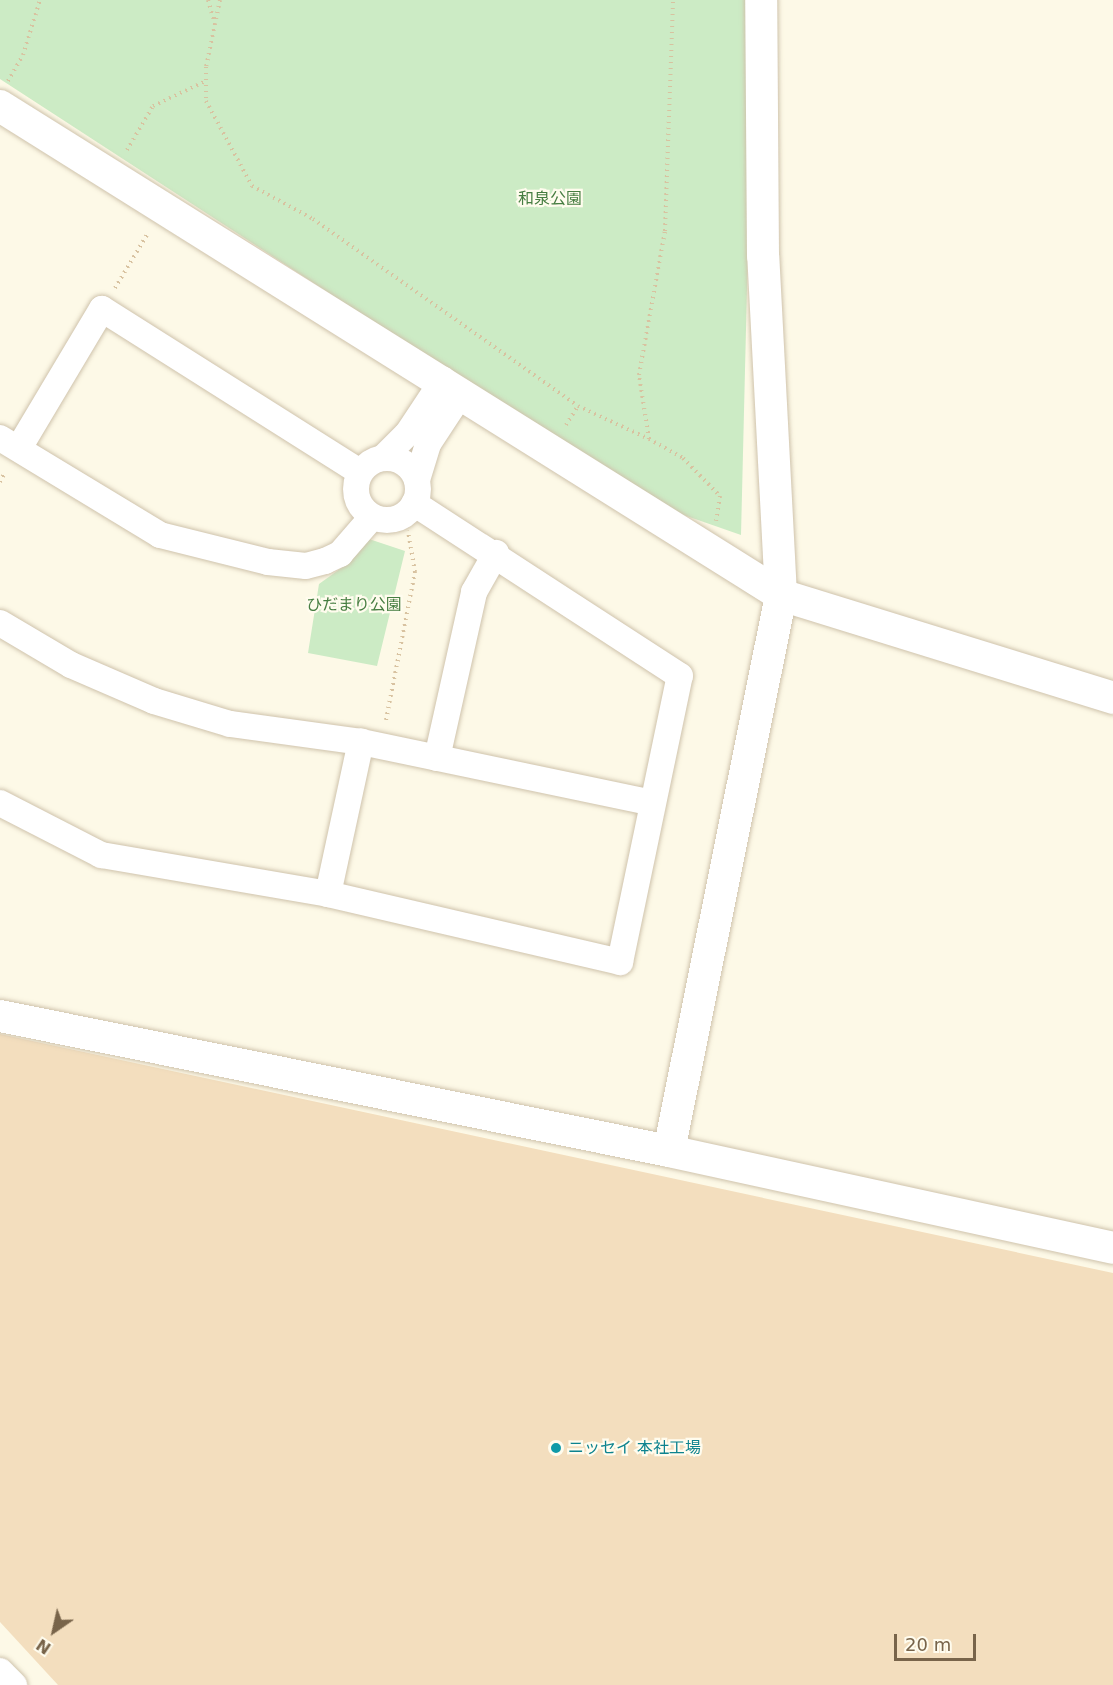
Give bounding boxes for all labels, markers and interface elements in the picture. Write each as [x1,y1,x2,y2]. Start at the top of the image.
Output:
park label: 和泉公園 [518,189,582,209]
park label: ひだまり公園 [306,595,402,615]
place label: ニッセイ 本社工場 [568,1438,701,1458]
marker: ニッセイ 本社工場 [549,1441,563,1455]
north arrow [24,1601,84,1661]
scale bar [897,1622,980,1660]
text: 20 m [905,1634,951,1655]
text: N [33,1635,55,1658]

